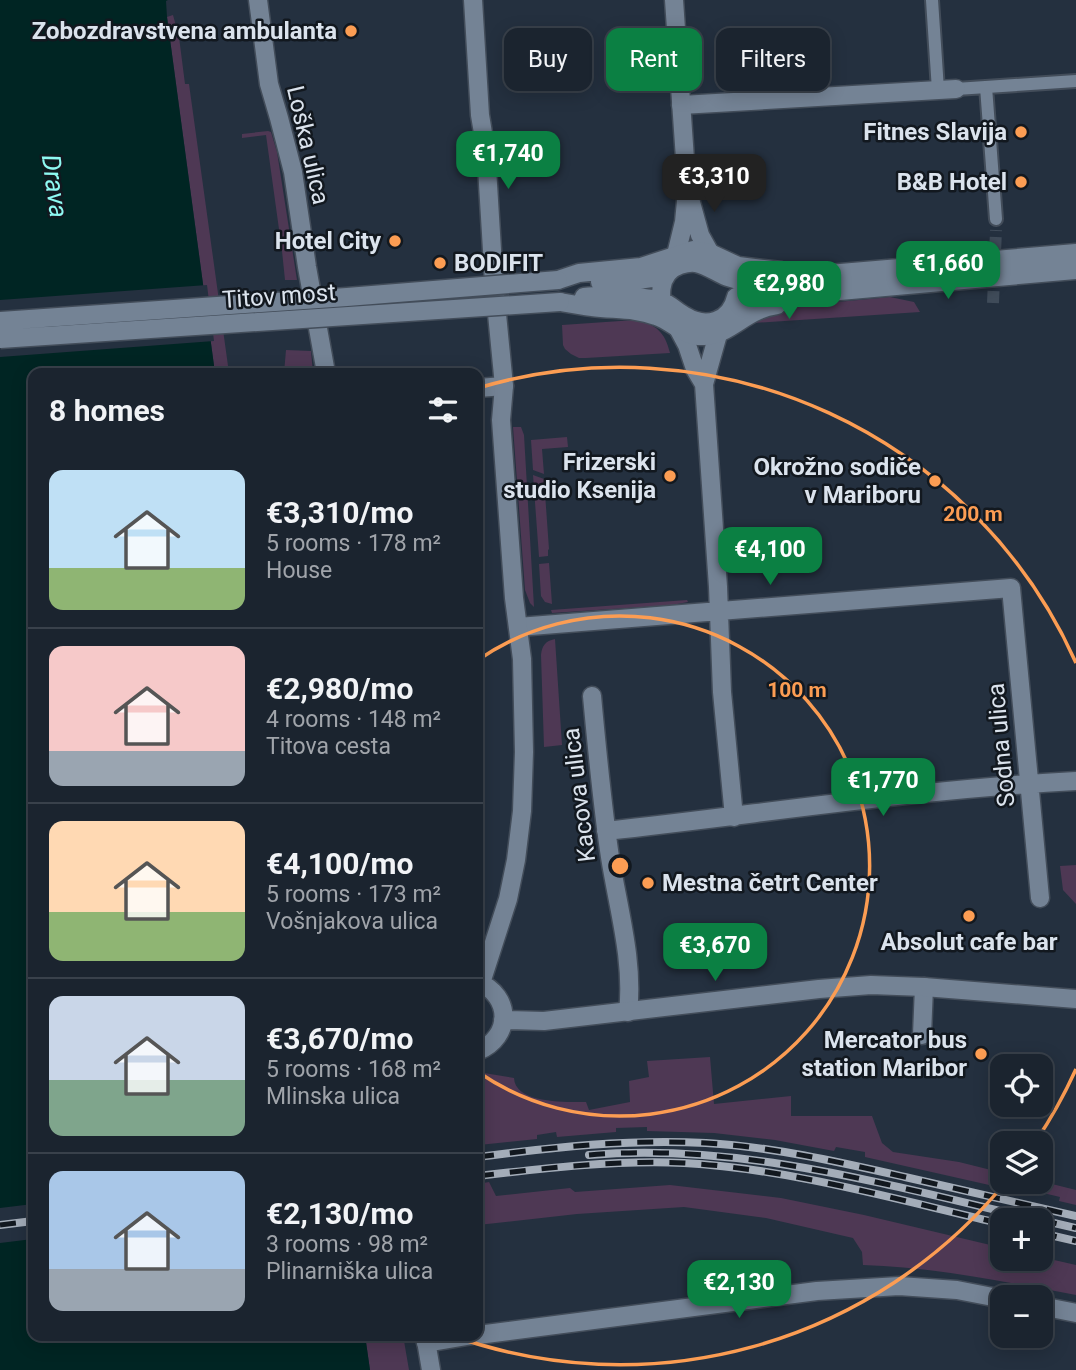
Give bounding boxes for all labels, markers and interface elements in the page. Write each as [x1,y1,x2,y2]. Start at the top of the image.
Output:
place label: Zobozdravstvena ambulanta [32,17,337,45]
marker: Zobozdravstvena ambulanta [343,23,359,39]
chip: Buy [504,28,592,91]
chip: Rent [606,28,702,91]
chip: Filters [716,28,830,91]
street label: Loška ulica [281,83,335,207]
place label: Fitnes Slavija [863,118,1007,146]
marker: Fitnes Slavija [1013,124,1029,140]
pin: €1,740 [451,132,565,191]
text: €1,740 [472,140,544,167]
water label: Drava [36,152,74,220]
pin: €3,310 [657,154,771,214]
text: €3,310 [678,163,750,190]
place label: B&B Hotel [897,168,1007,196]
marker: B&B Hotel [1013,174,1029,190]
place label: Hotel City [275,227,382,255]
marker: Hotel City [387,233,403,249]
pin: €1,660 [891,242,1005,301]
place label: BODIFIT [454,249,543,277]
text: €1,660 [912,250,984,277]
marker: BODIFIT [432,255,448,271]
pin: €2,980 [732,262,846,321]
text: €2,980 [753,270,825,297]
street label: Titov most [221,278,337,314]
icon: filters [424,391,462,429]
text: 8 homes [49,393,165,428]
place label: Frizerski studio Ksenija [503,448,656,504]
place label: Okrožno sodiče v Mariboru [753,453,921,509]
marker: Frizerski studio Ksenija [662,468,678,484]
marker: Okrožno sodiče v Mariboru [927,473,943,489]
text: €3,310/mo [266,495,414,530]
icon: home [105,498,189,582]
text: 200 m [943,502,1003,526]
pin: €4,100 [713,528,827,587]
text: 5 rooms · 178 m² [266,530,441,557]
text: €4,100 [734,536,806,563]
text: House [266,557,332,584]
text: €2,980/mo [266,671,414,706]
icon: home [105,674,189,758]
text: 100 m [767,678,827,702]
street label: Sodna ulica [982,682,1020,808]
text: 4 rooms · 148 m² [266,706,441,733]
street label: Kacova ulica [557,726,601,864]
text: Titova cesta [266,733,391,760]
pin: €1,770 [826,758,940,818]
text: €1,770 [847,767,919,794]
text: €4,100/mo [266,846,414,881]
icon: home [105,849,189,933]
centre of rings [608,854,632,878]
place label: Mestna četrt Center [662,869,878,897]
marker: Mestna četrt Center [640,875,656,891]
text: 5 rooms · 173 m² [266,881,441,908]
text: Vošnjakova ulica [266,908,438,935]
marker: Absolut cafe bar [961,908,977,924]
pin: €3,670 [658,923,772,983]
place label: Absolut cafe bar [880,928,1058,956]
text: €3,670 [679,932,751,959]
text: €3,670/mo [266,1021,414,1056]
icon: home [105,1024,189,1108]
place label: Mercator bus station Maribor [801,1026,967,1082]
marker: Mercator bus station Maribor [973,1046,989,1062]
map controls [990,1054,1053,1348]
button: locate [990,1054,1053,1117]
text: 5 rooms · 168 m² [266,1056,441,1083]
text: Mlinska ulica [266,1083,400,1110]
button: layers [990,1131,1053,1194]
text: €2,130/mo [266,1196,414,1231]
icon: home [105,1199,189,1283]
button: + [990,1208,1053,1271]
text: 3 rooms · 98 m² [266,1231,428,1258]
text: Plinarniška ulica [266,1258,433,1285]
pin: €2,130 [682,1260,796,1320]
text: €2,130 [703,1269,775,1296]
button: − [990,1285,1053,1348]

